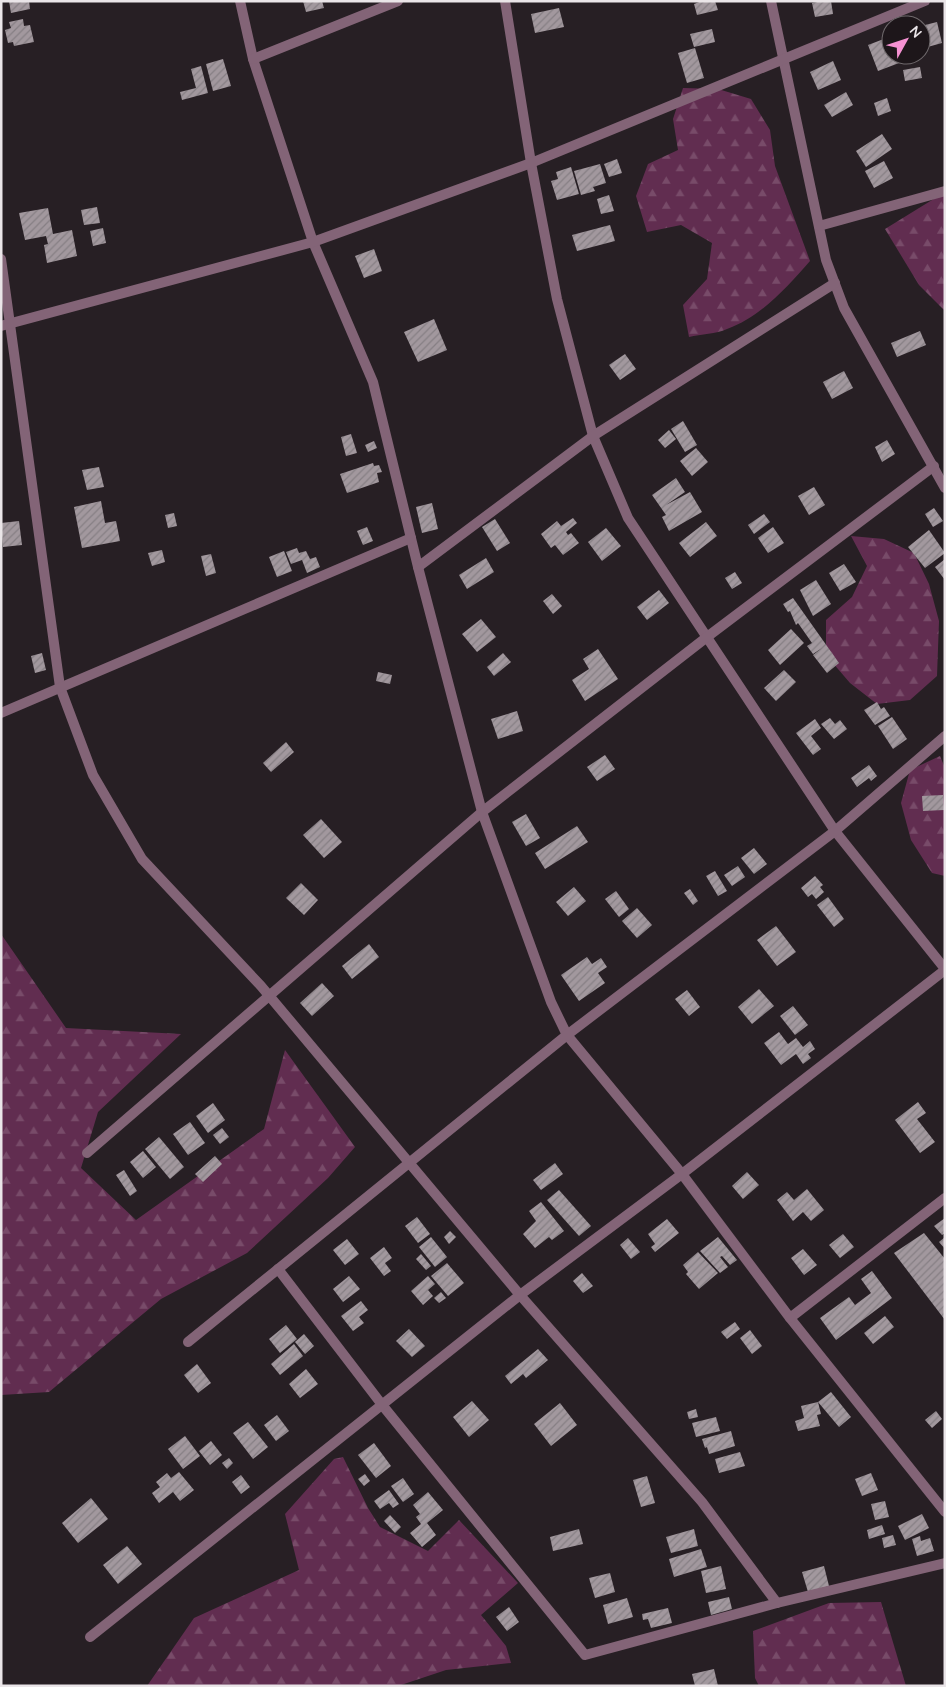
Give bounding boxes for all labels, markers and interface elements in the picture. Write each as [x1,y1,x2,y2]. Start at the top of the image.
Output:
north arrow [881,15,931,65]
text: N [906,22,926,41]

